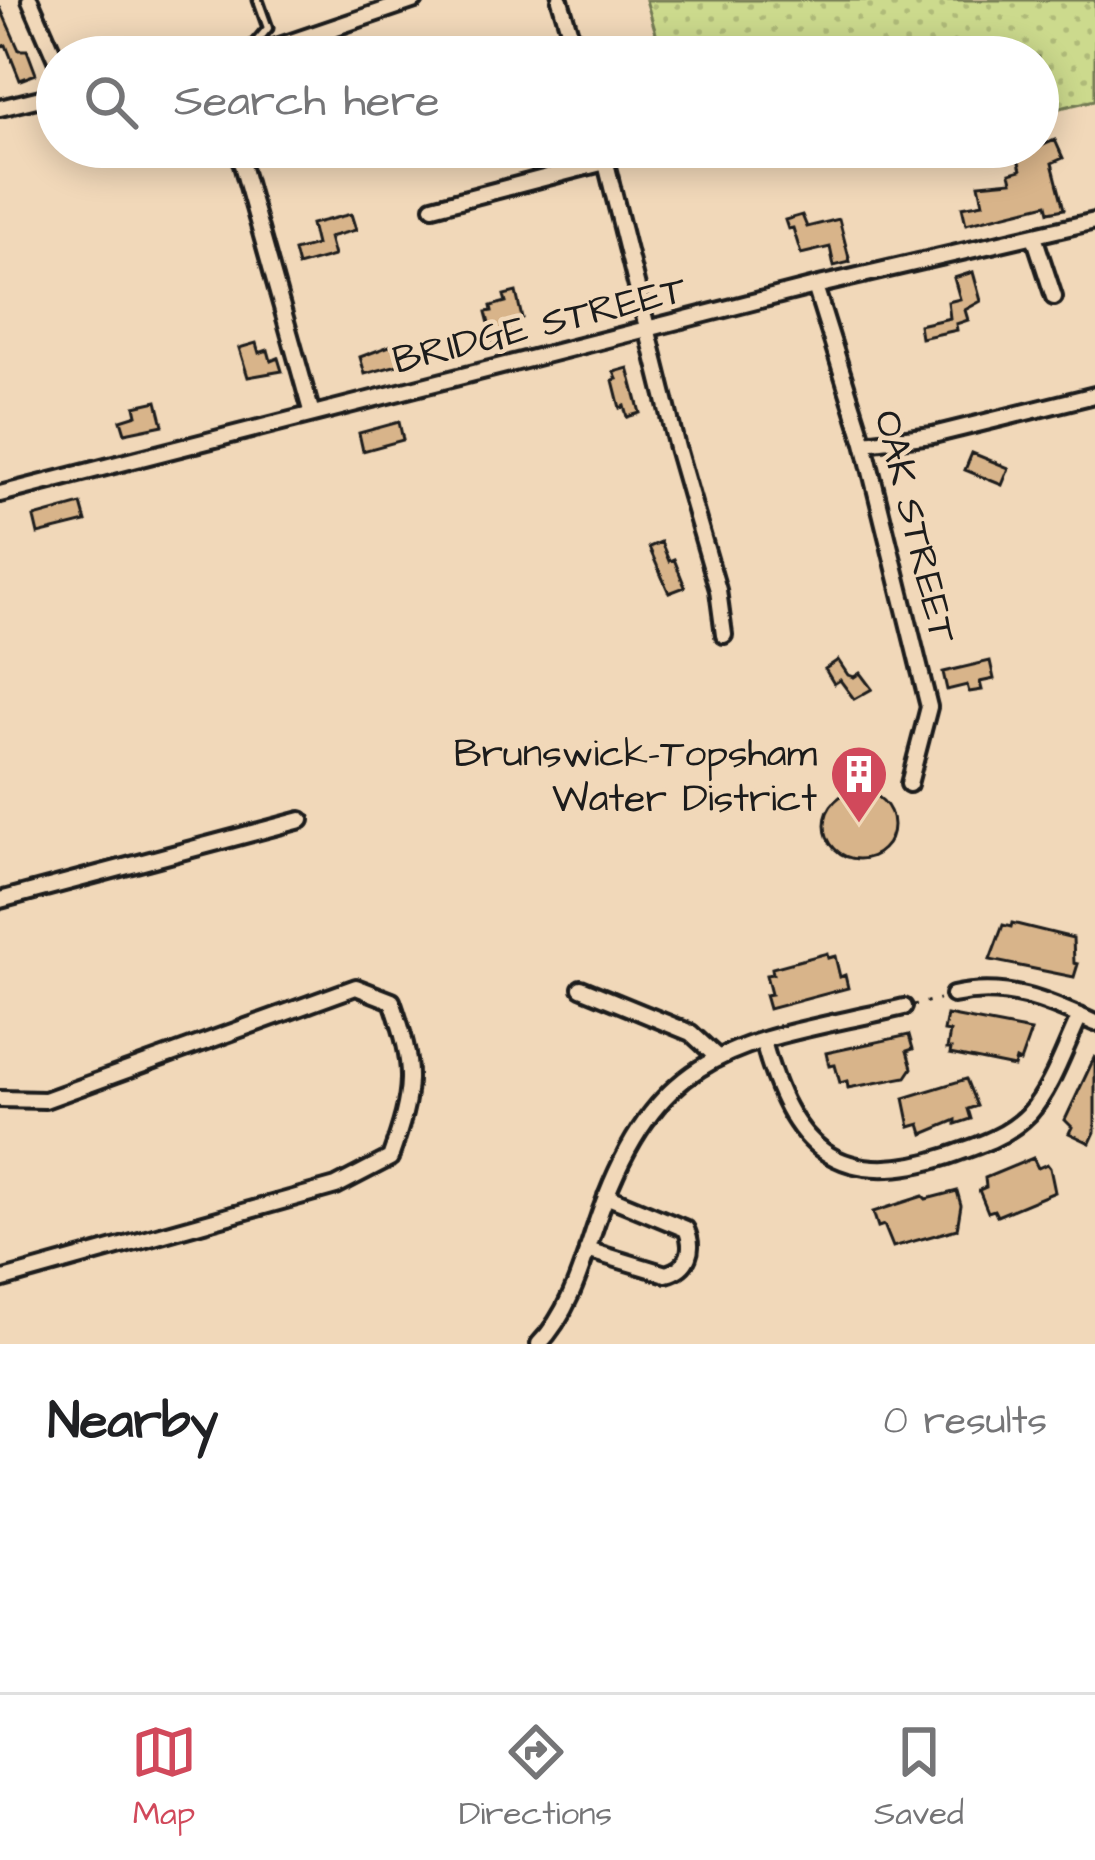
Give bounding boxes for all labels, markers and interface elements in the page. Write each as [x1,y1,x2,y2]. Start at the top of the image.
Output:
search box [36,36,1059,168]
icon: search [78,69,144,135]
text: Search here [174,71,440,133]
street label: BRIDGE STREET [388,263,692,388]
street label: OAK STREET [859,405,969,649]
place label: Brunswick-Topsham Water District [454,728,818,827]
building icon: Brunswick-Topsham Water District [828,743,890,825]
text: Nearby [48,1387,218,1458]
text: 0 results [883,1395,1047,1449]
tab: Map [131,1719,197,1837]
tab: Directions [459,1719,612,1837]
tab: Saved [874,1719,964,1837]

